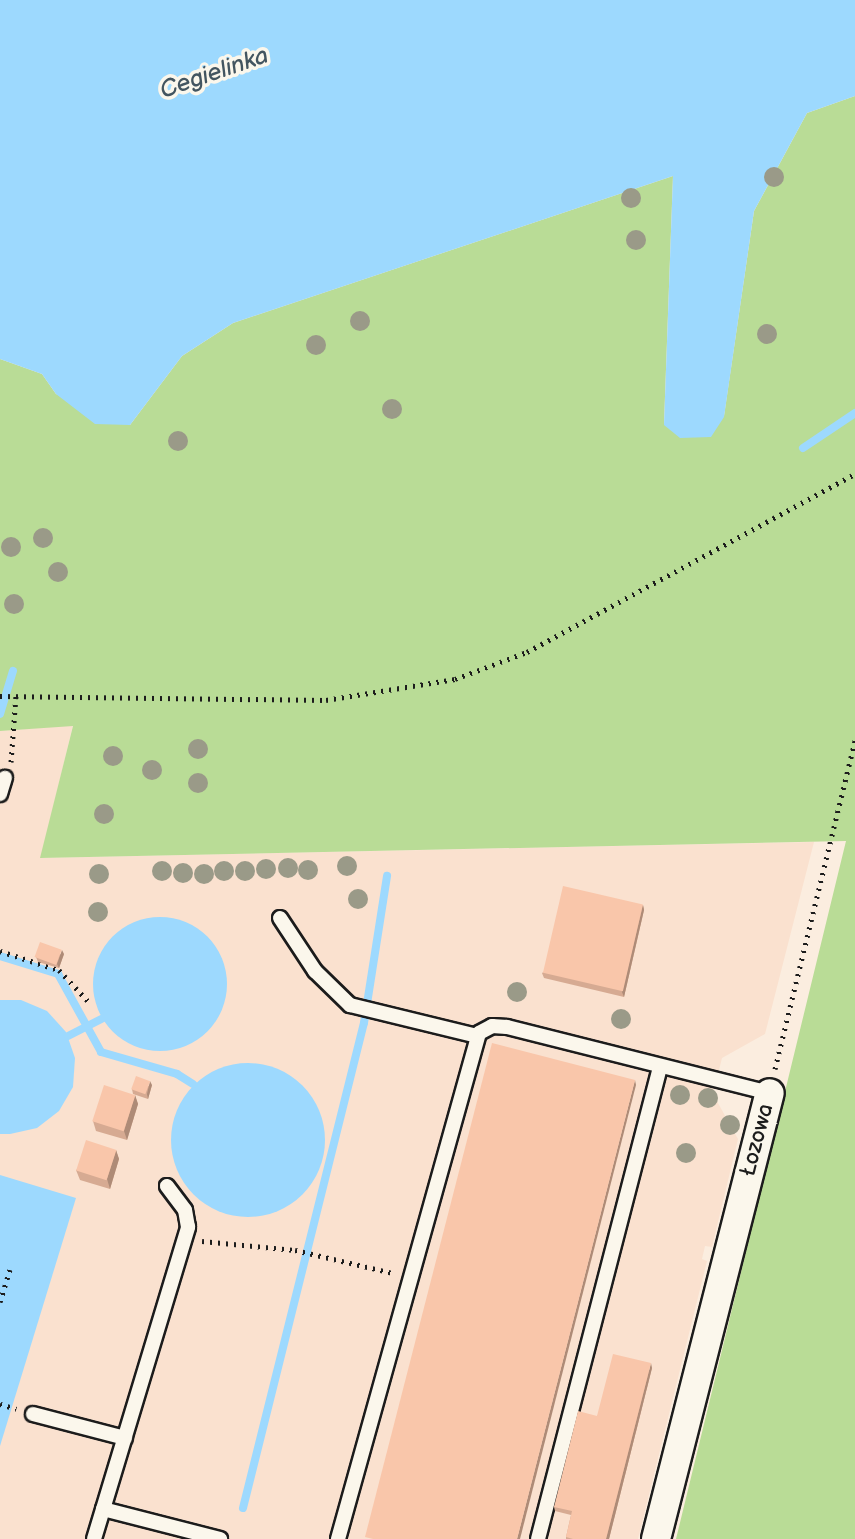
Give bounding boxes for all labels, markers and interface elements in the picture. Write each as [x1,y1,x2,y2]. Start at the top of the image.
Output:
water label: Cegielinka [156,41,272,105]
street label: Łozowa [735,1101,779,1179]

